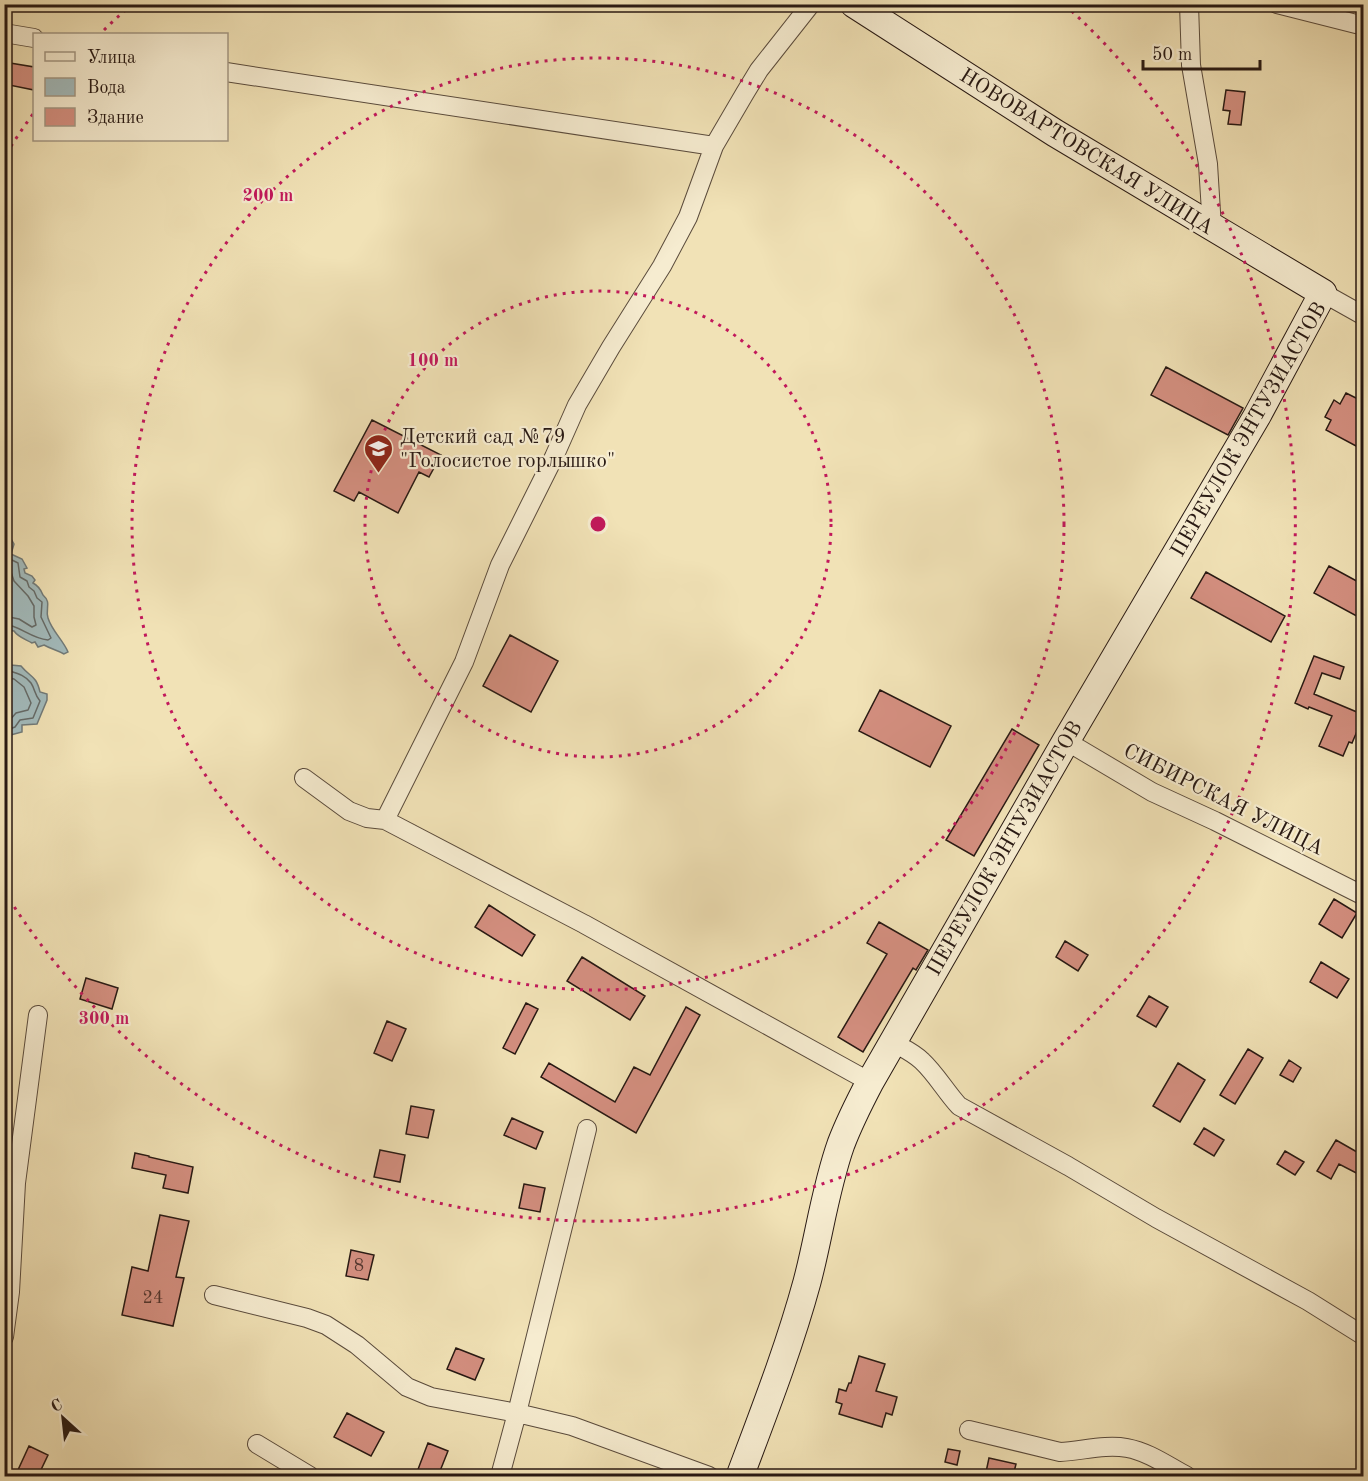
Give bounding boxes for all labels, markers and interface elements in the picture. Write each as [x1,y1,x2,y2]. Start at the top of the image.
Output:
legend [33,33,228,141]
scale bar [1143,33,1260,71]
text: 50 m [1152,46,1192,64]
text: Улица [87,49,136,67]
street label: НОВОВАРТОВСКАЯ УЛИЦА [956,65,1217,239]
text: Вода [87,79,126,97]
text: Здание [87,109,144,127]
text: 200 m [243,187,293,205]
street label: ПЕРЕУЛОК ЭНТУЗИАСТОВ [1168,299,1331,561]
text: 100 m [408,352,458,370]
place label: Детский сад №79 "Голосистое горлышко" [400,427,615,472]
school or university icon: Детский сад №79 "Голосистое горлышко" [363,432,395,474]
centre of rings [588,514,608,534]
street label: ПЕРЕУЛОК ЭНТУЗИАСТОВ [924,718,1087,980]
street label: СИБИРСКАЯ УЛИЦА [1120,741,1327,860]
text: 300 m [79,1010,129,1028]
house number: 8 [354,1257,364,1275]
house number: 24 [143,1289,163,1307]
north arrow [33,1388,93,1448]
text: С [49,1397,65,1416]

